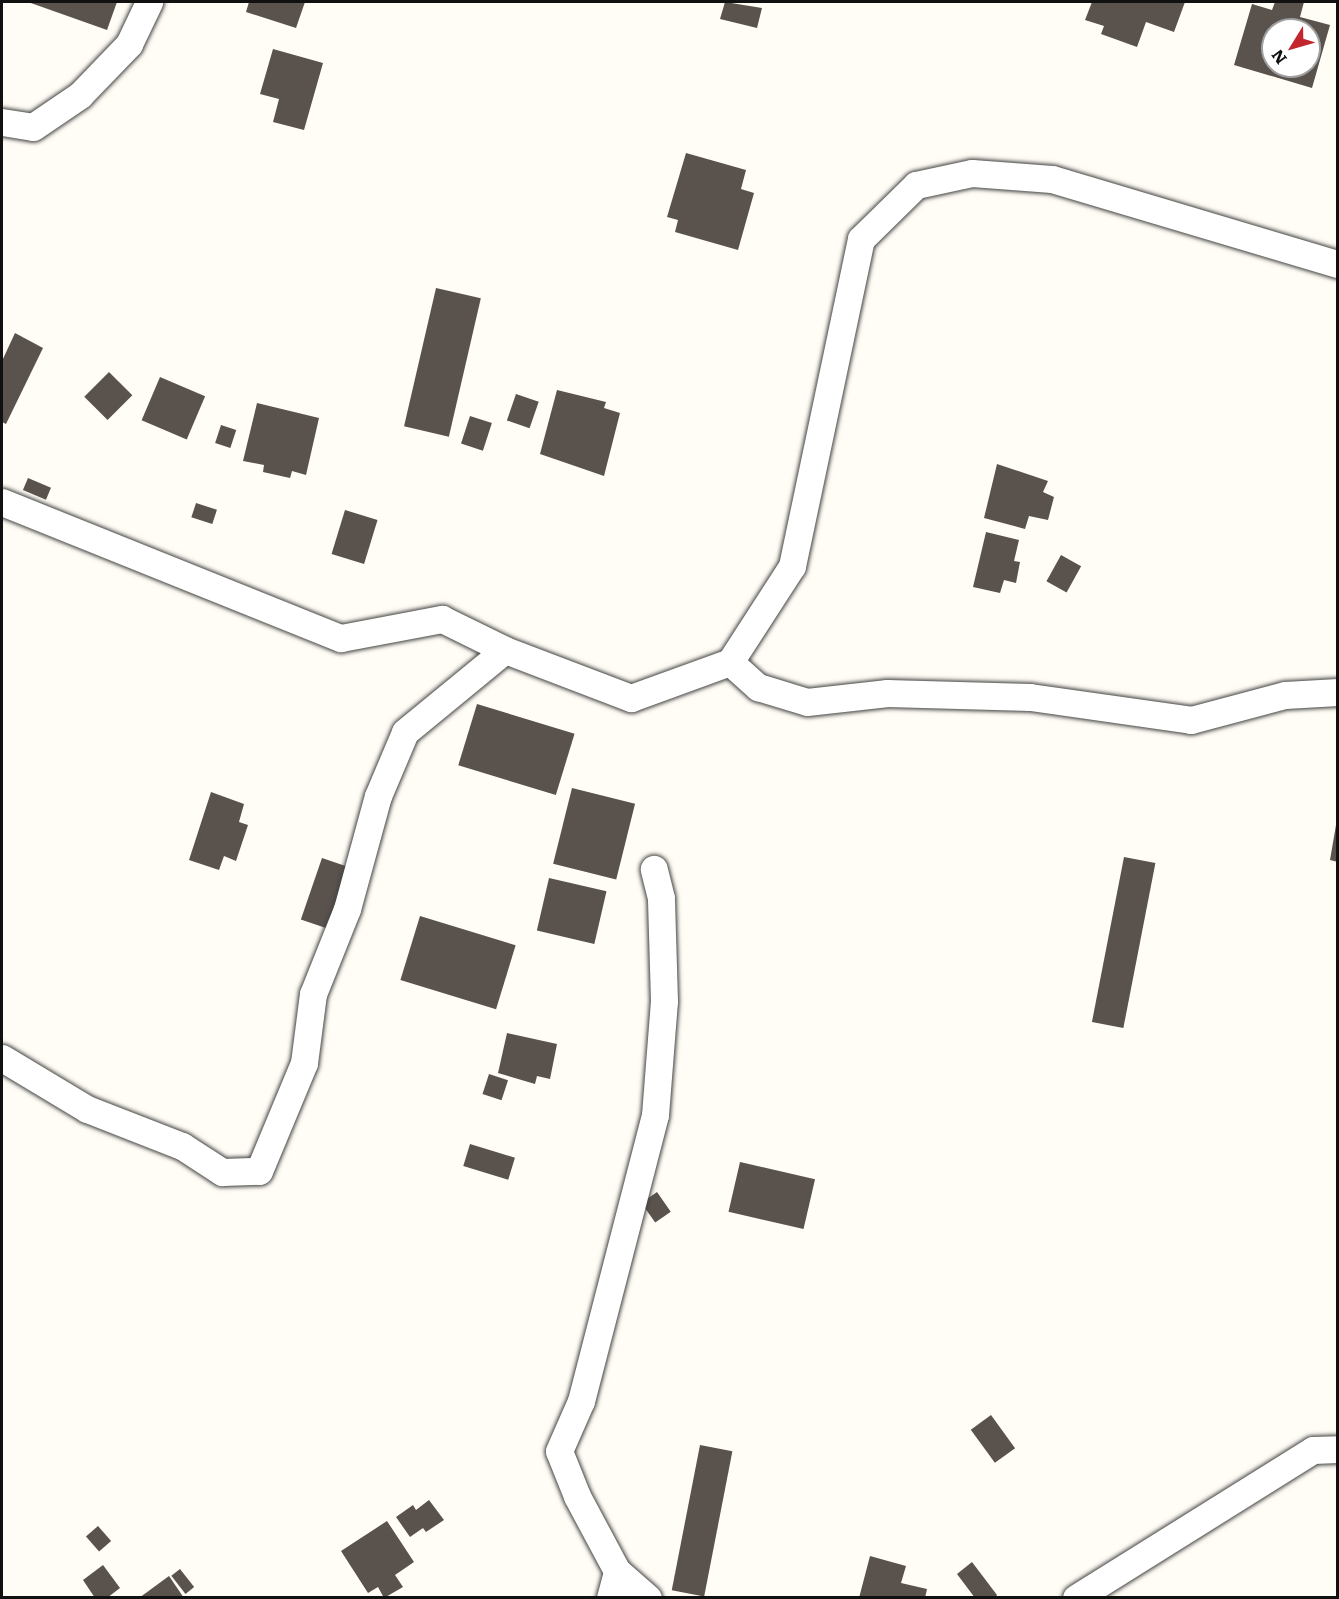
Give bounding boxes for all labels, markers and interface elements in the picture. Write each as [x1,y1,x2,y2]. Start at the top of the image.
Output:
north arrow [1261,18,1321,78]
text: N [1265,45,1292,70]

